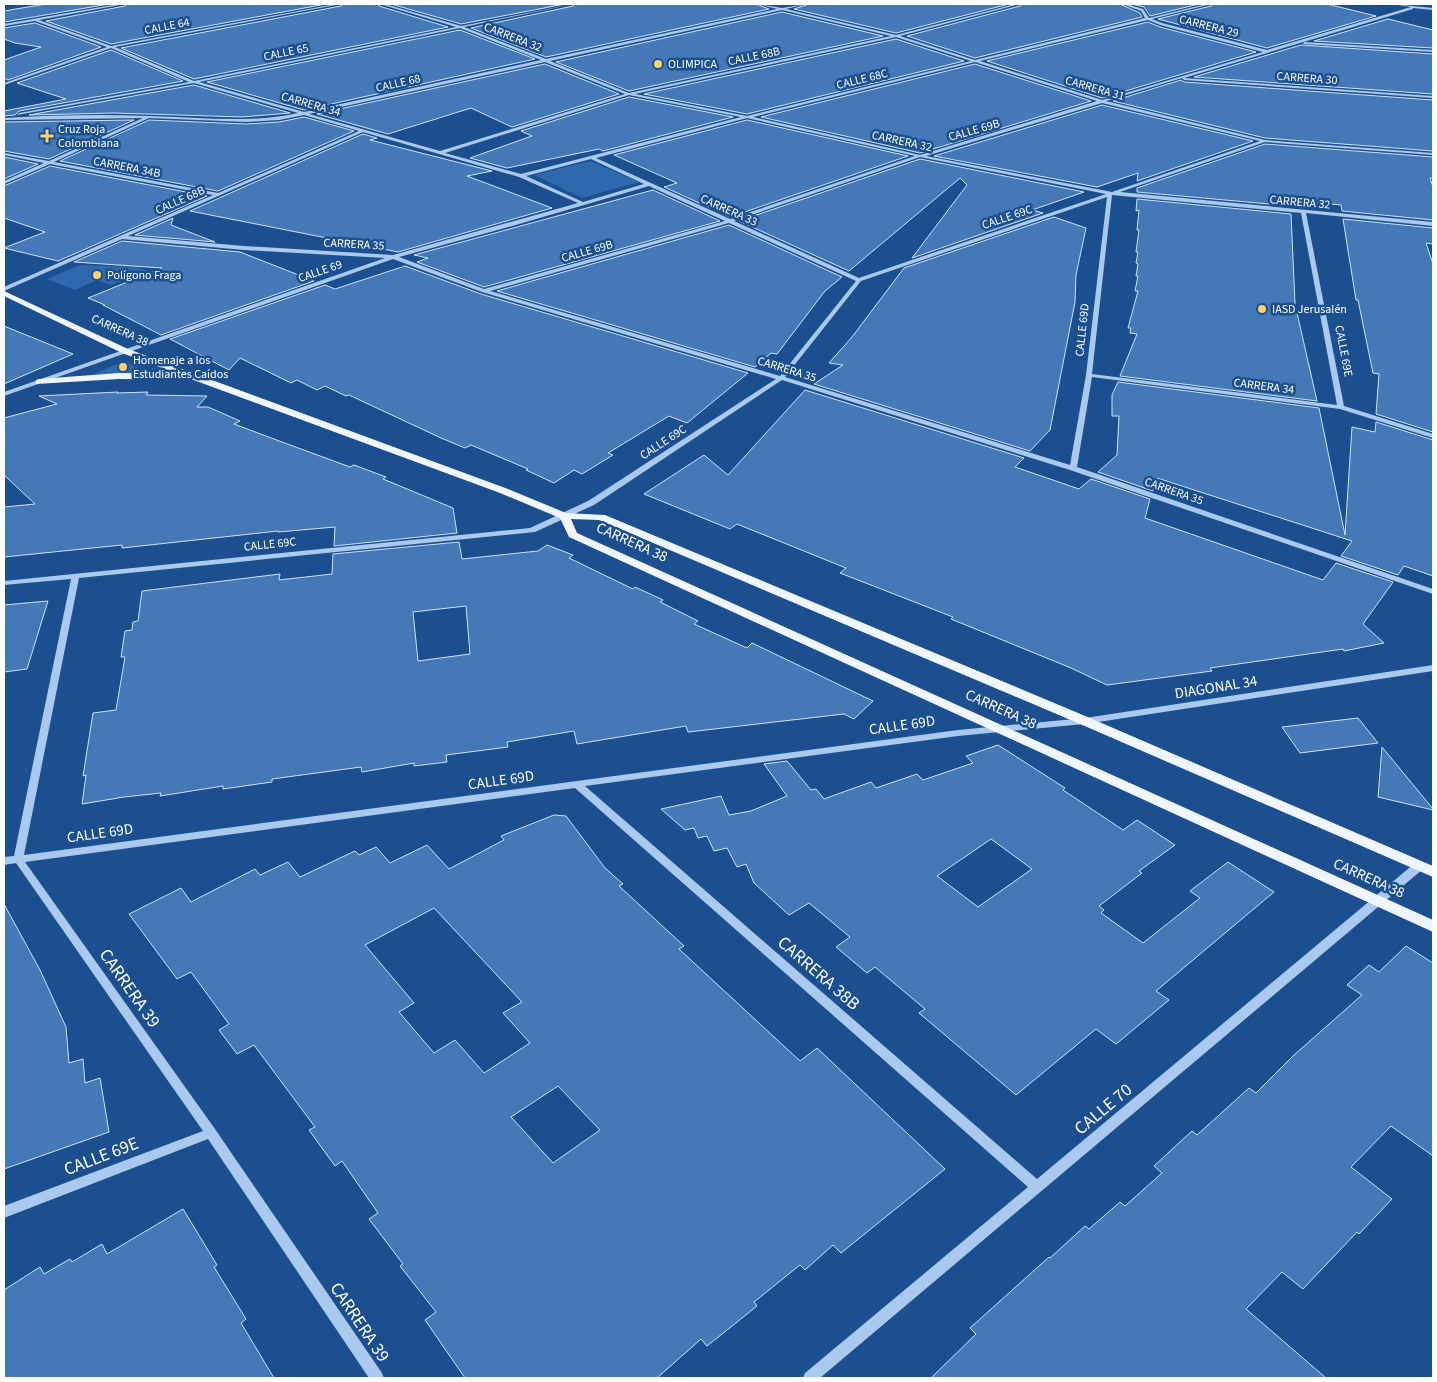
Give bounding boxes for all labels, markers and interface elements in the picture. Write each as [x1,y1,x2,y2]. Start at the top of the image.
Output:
street label: CARRERA 29 [1177,11,1241,42]
street label: CALLE 64 [143,14,191,39]
street label: CARRERA 32 [481,19,544,56]
street label: CALLE 65 [262,39,310,66]
street label: CALLE 68B [727,43,782,70]
place label: OLIMPICA [668,56,717,73]
marker: OLIMPICA [652,58,664,70]
street label: CALLE 68C [835,65,890,94]
street label: CARRERA 30 [1276,68,1338,89]
street label: CALLE 68 [374,70,422,97]
street label: CARRERA 31 [1063,72,1127,105]
street label: CARRERA 34 [279,88,343,121]
street label: CALLE 69B [946,115,1002,146]
place label: Cruz Roja Colombiana [58,121,119,152]
street label: CARRERA 32 [870,127,934,156]
marker: Cruz Roja Colombiana [40,129,54,143]
street label: CARRERA 34B [92,153,162,182]
street label: CALLE 68B [153,182,208,219]
street label: CARRERA 33 [697,190,760,231]
street label: CARRERA 32 [1269,191,1331,214]
street label: CALLE 69C [980,201,1035,234]
street label: CARRERA 35 [323,234,385,255]
street label: CALLE 69B [559,236,615,267]
street label: CALLE 69 [296,256,345,287]
place label: Polígono Fraga [107,267,181,284]
marker: Polígono Fraga [91,269,103,281]
place label: IASD Jerusalén [1272,301,1347,318]
street label: CALLE 69D [1071,303,1094,357]
marker: IASD Jerusalén [1256,303,1268,315]
street label: CARRERA 38 [88,310,151,351]
street label: CALLE 69E [1330,324,1357,378]
place label: Homenaje a los Estudiantes Caídos [133,352,228,383]
street label: CARRERA 35 [755,352,819,387]
marker: Homenaje a los Estudiantes Caídos [117,361,129,373]
street label: CARRERA 34 [1233,374,1295,399]
street label: CALLE 69C [637,421,690,464]
street label: CARRERA 35 [1142,474,1205,509]
street label: CARRERA 38 [593,517,671,568]
street label: CALLE 69C [243,533,297,556]
street label: DIAGONAL 34 [1173,671,1259,704]
street label: CARRERA 38 [962,684,1040,735]
street label: CALLE 69D [868,710,936,741]
street label: CALLE 69D [467,765,535,796]
street label: CALLE 69D [66,818,134,849]
street label: CARRERA 38 [1330,853,1408,904]
street label: CARRERA 38B [772,930,865,1016]
street label: CARRERA 39 [93,944,166,1033]
street label: CALLE 70 [1069,1078,1138,1141]
street label: CALLE 69E [60,1131,142,1182]
street label: CARRERA 39 [324,1277,396,1367]

